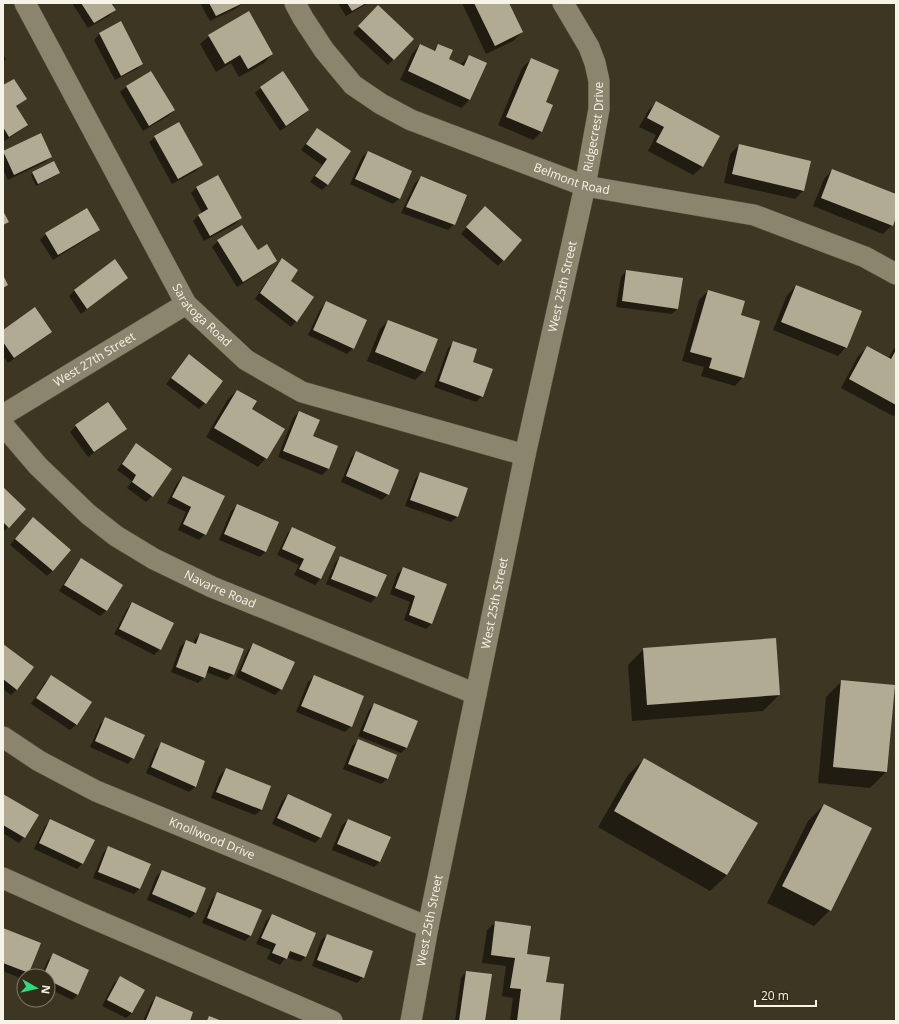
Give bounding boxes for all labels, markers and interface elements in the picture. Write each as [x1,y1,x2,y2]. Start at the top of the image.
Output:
street label: Ridgecrest Drive [579,82,607,173]
street label: Belmont Road [531,158,611,198]
street label: West 25th Street [544,239,581,334]
street label: Saratoga Road [169,280,235,350]
street label: West 27th Street [50,328,138,390]
street label: West 25th Street [476,556,512,650]
street label: Navarre Road [181,566,259,612]
street label: Knollwood Drive [167,813,258,863]
street label: West 25th Street [412,873,447,968]
north arrow [16,968,56,1008]
scale bar [755,982,816,1008]
text: N [38,984,54,995]
text: 20 m [761,987,789,1004]

